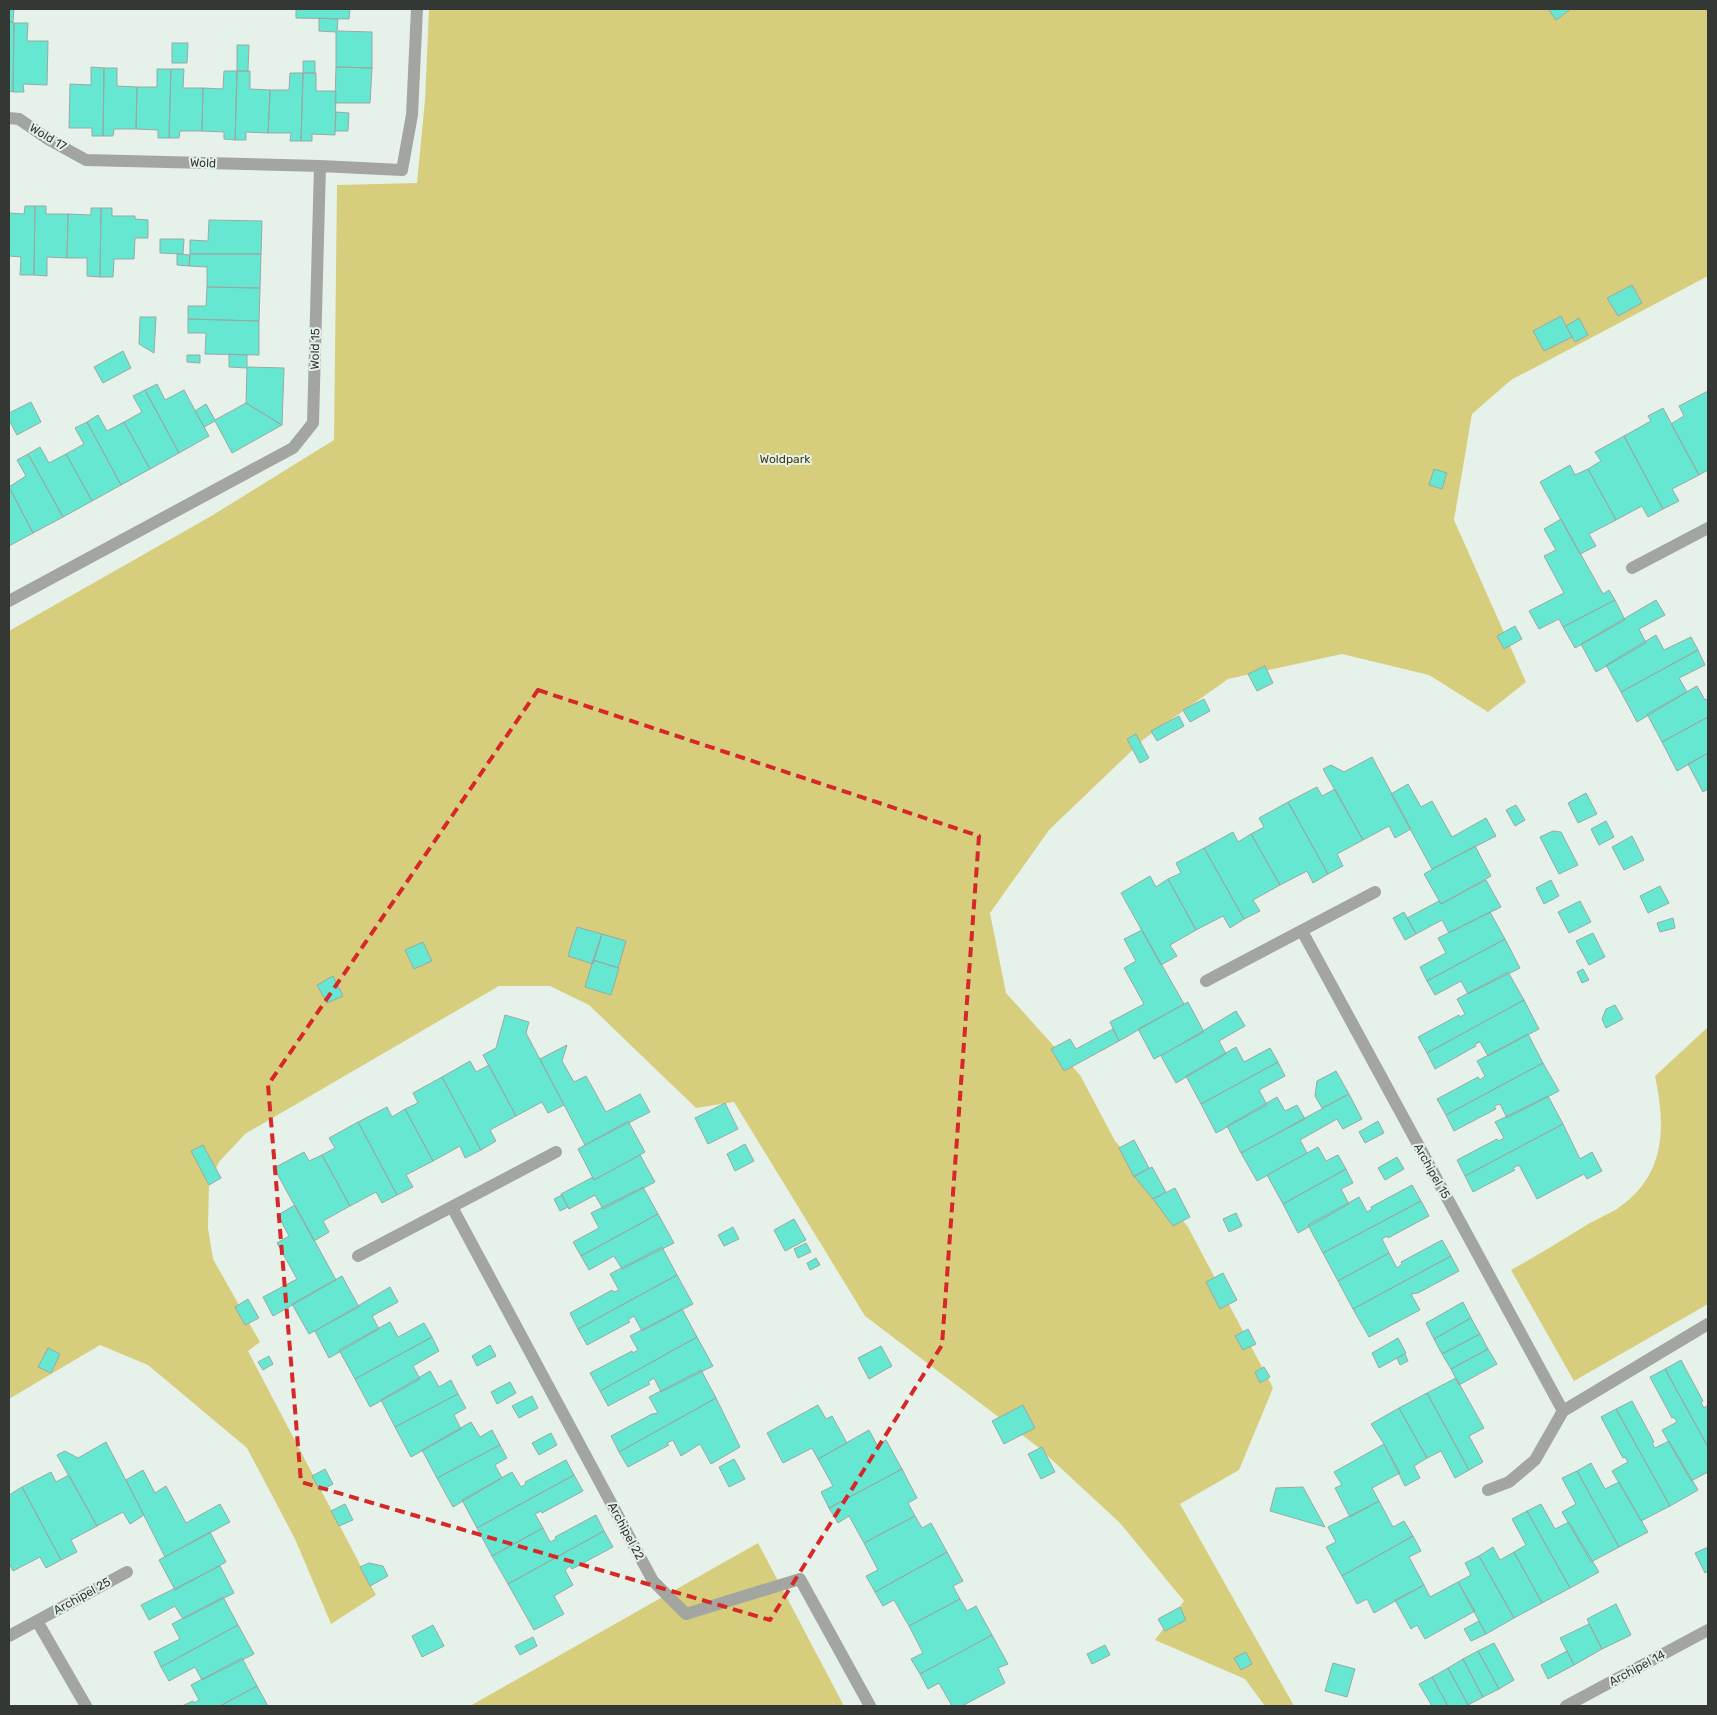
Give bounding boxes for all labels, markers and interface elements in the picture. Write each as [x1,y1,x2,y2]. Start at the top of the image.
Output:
street label: Wold 17 [27,121,69,153]
street label: Wold [190,156,216,170]
street label: Wold 15 [308,328,322,370]
park label: Woldpark [760,452,811,466]
street label: Archipel 15 [1411,1141,1453,1201]
street label: Archipel 22 [605,1500,647,1562]
street label: Archipel 25 [51,1575,113,1617]
street label: Archipel 14 [1607,1647,1668,1689]

